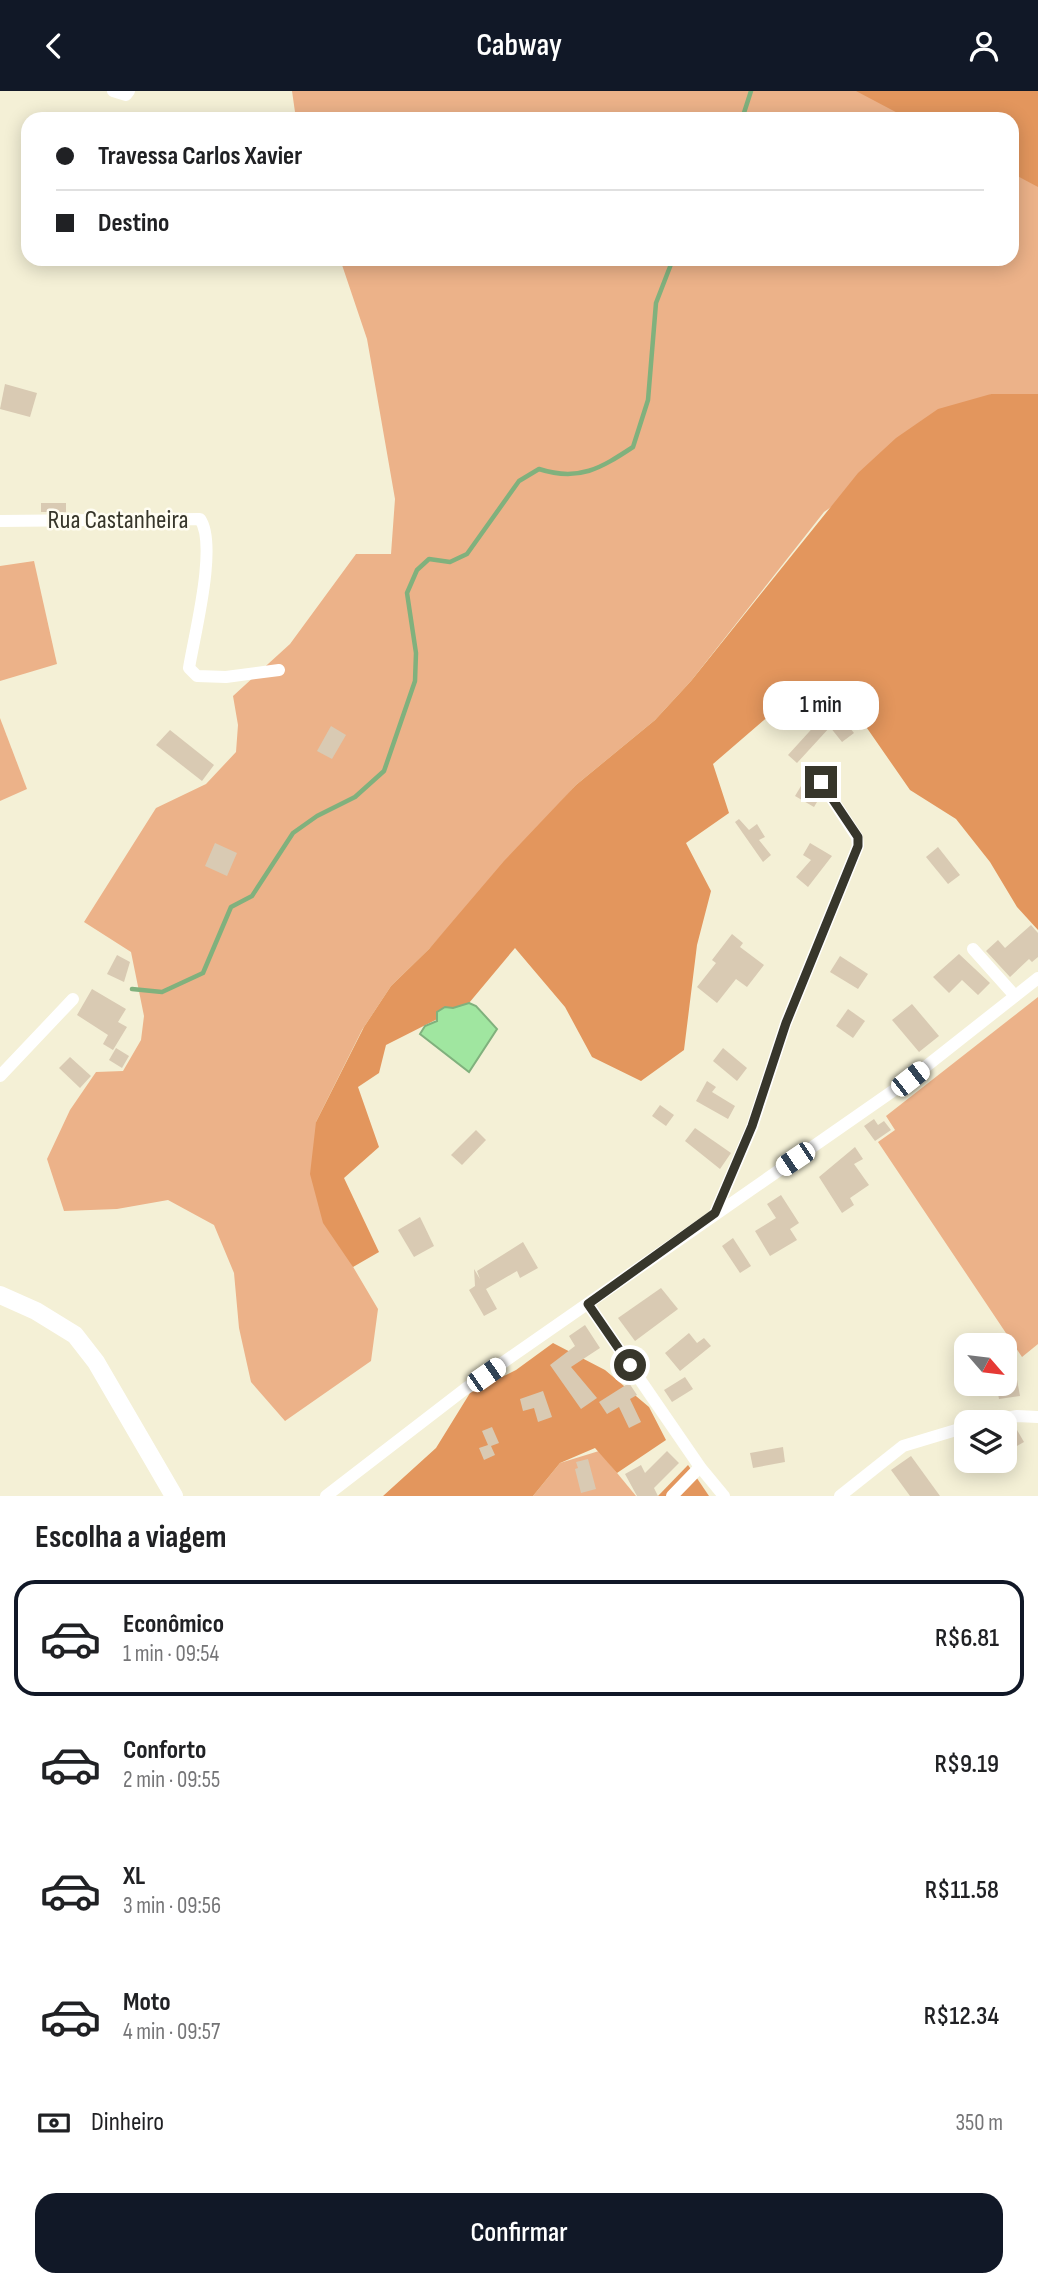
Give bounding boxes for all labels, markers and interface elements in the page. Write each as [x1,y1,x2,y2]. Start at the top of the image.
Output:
text: Cabway [476,26,562,65]
icon: back [35,27,73,65]
icon: person [965,27,1003,65]
text: Travessa Carlos Xavier [98,141,302,172]
text: Destino [98,208,169,239]
street label: Rua Castanheira [48,505,188,536]
callout: 1 min [763,681,879,729]
text: 1 min [800,691,842,719]
route end [805,766,837,798]
car [887,1058,934,1100]
car [772,1139,819,1179]
north arrow [954,1333,1017,1397]
map controls [954,1333,1017,1473]
route start [614,1349,646,1381]
car [463,1354,510,1396]
button: layers [954,1410,1017,1473]
text: Escolha a viagem [35,1518,227,1557]
icon: car [39,1607,102,1670]
text: Econômico [123,1609,224,1640]
text: R$6.81 [935,1623,999,1654]
text: 1 min · 09:54 [123,1640,219,1668]
icon: car [39,1733,102,1796]
text: Conforto [123,1735,206,1766]
text: R$9.19 [934,1749,999,1780]
text: 2 min · 09:55 [123,1766,220,1794]
icon: car [39,1859,102,1922]
text: XL [123,1861,145,1892]
text: R$11.58 [925,1875,999,1906]
text: 3 min · 09:56 [123,1892,221,1920]
icon: car [39,1985,102,2048]
text: Moto [123,1987,171,2018]
text: R$12.34 [924,2001,999,2032]
text: 4 min · 09:57 [123,2018,220,2046]
icon: cash [35,2104,73,2142]
text: Dinheiro [91,2107,164,2138]
text: 350 m [955,2109,1003,2137]
button: Confirmar [35,2193,1003,2273]

